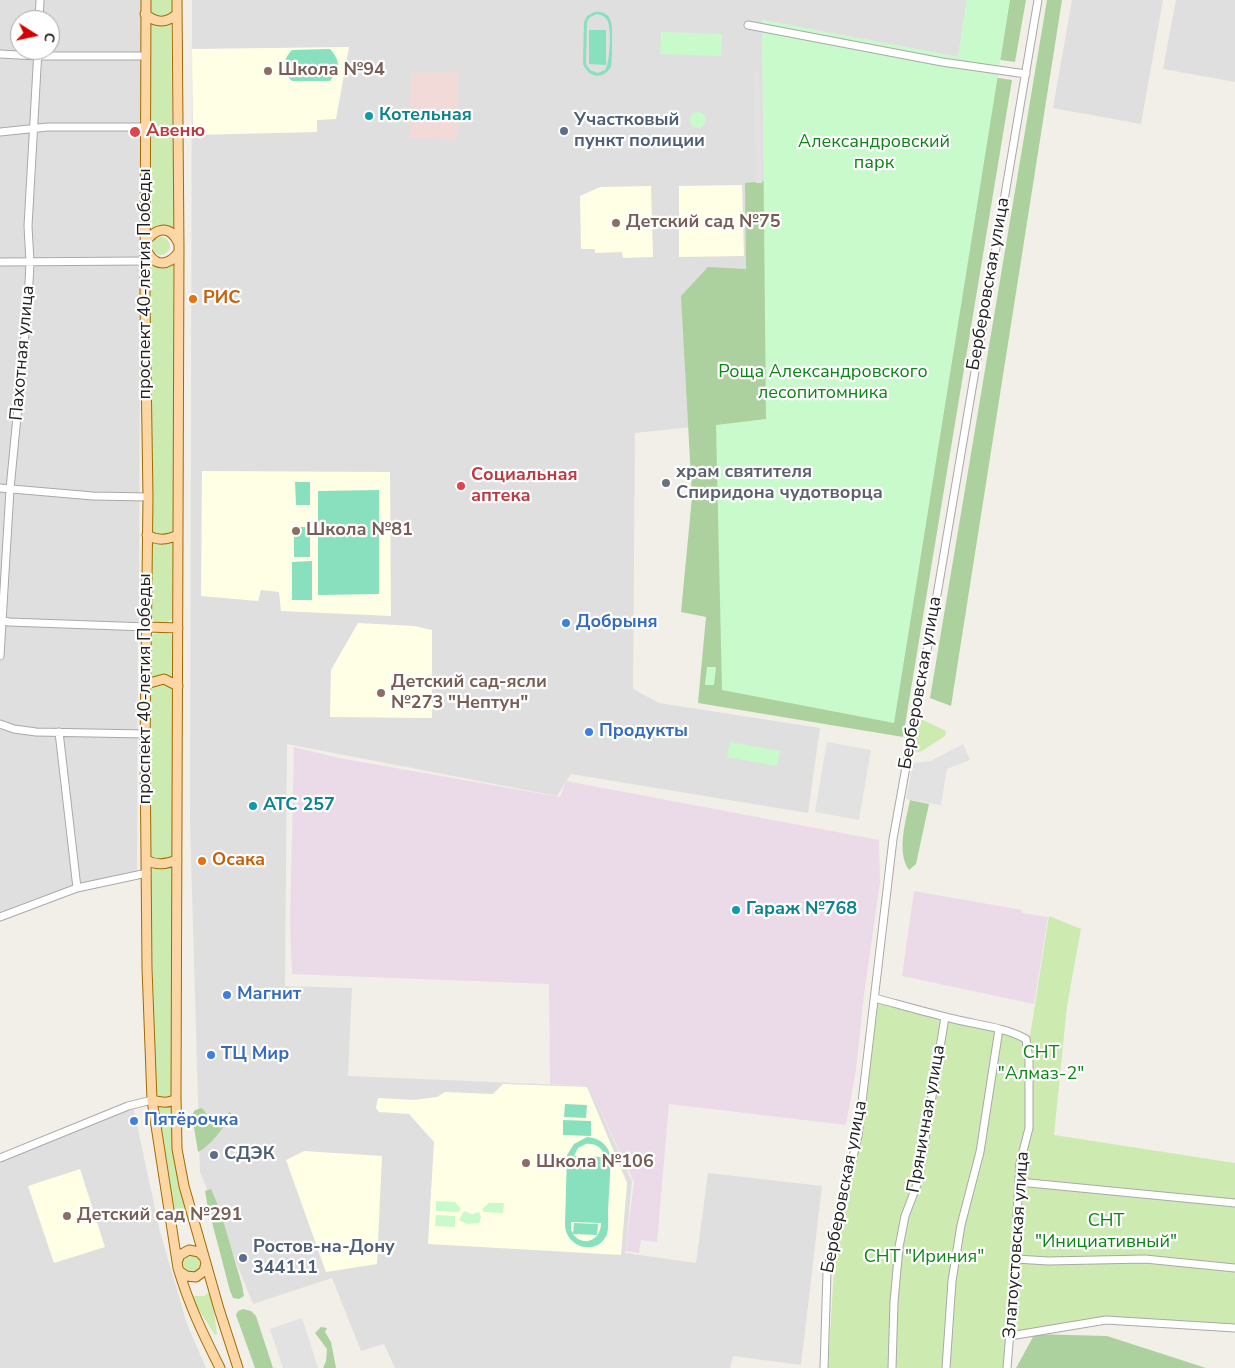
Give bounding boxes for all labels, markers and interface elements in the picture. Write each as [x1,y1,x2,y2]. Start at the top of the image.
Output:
north arrow [10,10,60,60]
text: С [39,31,59,44]
place label: Школа №94 [278,60,385,82]
marker: Школа №94 [262,65,274,77]
place label: Котельная [379,105,472,127]
marker: Котельная [363,110,375,122]
place label: Участковый пункт полиции [574,110,705,152]
place label: Авеню [146,121,205,143]
marker: Авеню [128,125,142,139]
marker: Участковый пункт полиции [558,125,570,137]
park label: Александровский парк [798,132,950,174]
street label: проспект 40-летия Победы [135,168,157,400]
street label: Берберовская улица [963,196,1015,372]
place label: Детский сад №75 [626,212,781,234]
marker: Детский сад №75 [610,217,622,229]
street label: Пахотная улица [6,284,40,422]
place label: РИС [203,288,240,310]
marker: РИС [187,293,199,305]
park label: Роща Александровского лесопитомника [718,362,928,404]
place label: храм святителя Спиридона чудотворца [676,462,883,504]
place label: Социальная аптека [471,465,578,508]
marker: храм святителя Спиридона чудотворца [660,477,672,489]
marker: Социальная аптека [455,480,467,492]
place label: Школа №81 [306,520,413,542]
marker: Школа №81 [290,525,302,537]
street label: проспект 40-летия Победы [135,573,157,805]
street label: Берберовская улица [895,595,947,771]
place label: Добрыня [576,612,658,634]
marker: Добрыня [560,617,572,629]
place label: Детский сад-ясли №273 "Нептун" [391,672,547,714]
marker: Детский сад-ясли №273 "Нептун" [375,687,387,699]
place label: Продукты [599,721,688,743]
marker: Продукты [583,726,595,738]
place label: АТС 257 [263,795,335,817]
marker: АТС 257 [247,800,259,812]
place label: Осака [212,850,265,872]
marker: Осака [196,855,208,867]
place label: Гараж №768 [746,899,857,921]
marker: Гараж №768 [730,904,742,916]
place label: Магнит [237,984,301,1006]
marker: Магнит [221,989,233,1001]
street label: Пряничная улица [903,1043,951,1195]
park label: СНТ "Алмаз-2" [998,1043,1084,1086]
place label: ТЦ Мир [221,1044,289,1066]
marker: ТЦ Мир [205,1049,217,1061]
street label: Берберовская улица [818,1099,872,1275]
place label: Пятёрочка [144,1110,238,1132]
marker: Пятёрочка [128,1115,140,1127]
place label: СДЭК [224,1144,275,1166]
marker: СДЭК [208,1149,220,1161]
street label: Златоустовская улица [1000,1151,1034,1339]
place label: Школа №106 [536,1152,654,1174]
marker: Школа №106 [520,1157,532,1169]
place label: Детский сад №291 [77,1205,242,1227]
marker: Детский сад №291 [61,1210,73,1222]
park label: СНТ "Инициативный" [1035,1211,1177,1254]
place label: Ростов-на-Дону 344111 [253,1237,395,1280]
park label: СНТ "Ириния" [864,1247,984,1269]
marker: Ростов-на-Дону 344111 [237,1252,249,1264]

